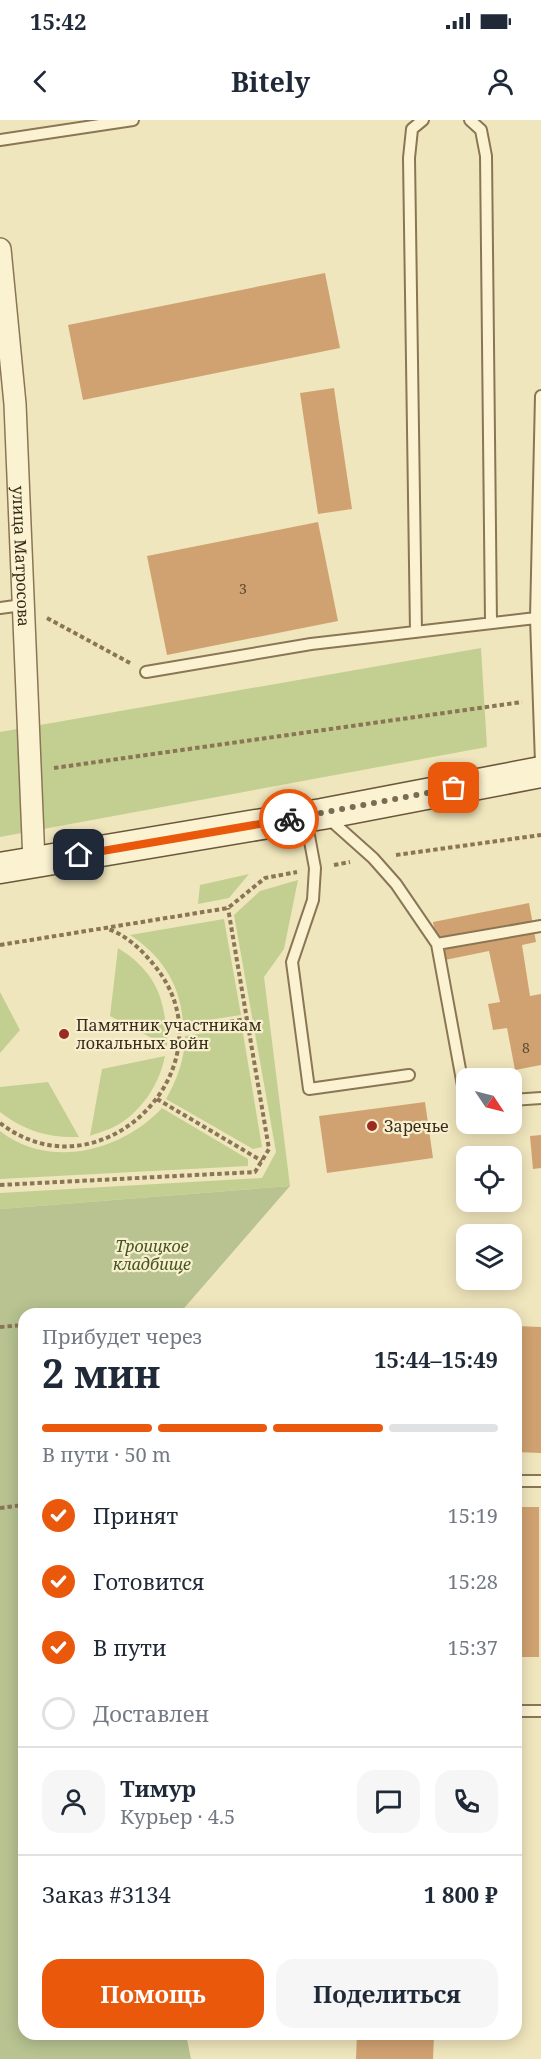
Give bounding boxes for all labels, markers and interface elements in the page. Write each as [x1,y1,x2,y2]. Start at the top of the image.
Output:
text: 15:42 [30,6,86,36]
text: Bitely [231,63,310,100]
icon: back [24,65,57,98]
icon: person [484,65,517,98]
street label: улица Матросова [7,485,35,627]
house number: 3 [239,579,247,598]
pin [428,762,479,813]
icon: bag [437,771,470,804]
courier [259,789,319,849]
icon: bike [273,803,306,836]
pin [53,829,104,880]
icon: home [62,838,95,871]
place label: Памятник участникам локальных войн [76,1014,262,1054]
marker: Памятник участникам локальных войн [57,1027,71,1041]
house number: 8 [522,1038,530,1057]
north arrow [456,1068,522,1134]
map controls [456,1068,522,1290]
place label: Заречье [384,1115,449,1137]
marker: Заречье [365,1119,379,1133]
button: locate [456,1146,522,1212]
button: layers [456,1224,522,1290]
park label: Троицкое кладбище [113,1235,191,1275]
text: Прибудет через [42,1323,202,1350]
text: 15:44–15:49 [374,1344,498,1374]
text: 2 мин [42,1346,160,1399]
text: В пути · 50 m [42,1441,171,1468]
icon: check [42,1499,75,1532]
text: Принят [93,1500,178,1530]
text: 15:19 [448,1502,498,1529]
icon: check [42,1565,75,1598]
text: Готовится [93,1566,205,1596]
text: 15:28 [448,1568,498,1595]
icon: check [42,1631,75,1664]
text: В пути [93,1632,167,1662]
text: 15:37 [448,1634,498,1661]
text: Доставлен [93,1698,209,1728]
button: person [42,1770,105,1833]
button: chat [357,1770,420,1833]
button: phone [435,1770,498,1833]
text: Тимур [120,1773,196,1803]
text: Курьер · 4.5 [120,1803,235,1830]
text: Заказ #3134 [42,1879,171,1909]
text: 1 800 ₽ [424,1879,498,1909]
button: Помощь [42,1959,264,2028]
button: Поделиться [276,1959,498,2028]

